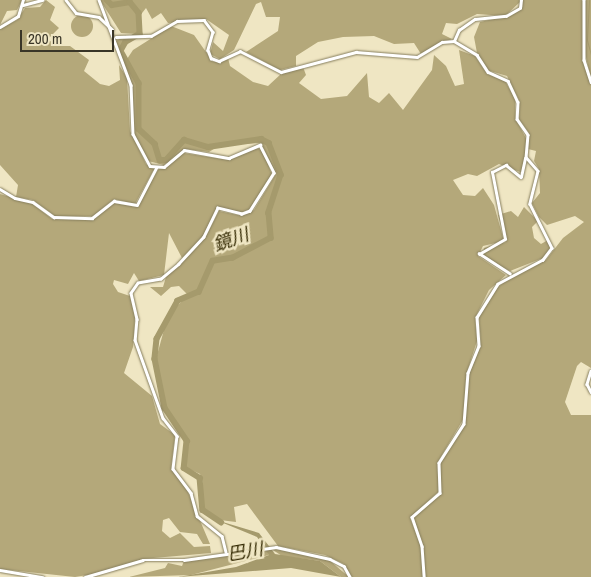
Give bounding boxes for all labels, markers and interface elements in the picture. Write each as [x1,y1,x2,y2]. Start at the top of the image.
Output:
scale bar [22,20,116,52]
text: 200 m [28,28,62,49]
water label: 鏡川 [210,224,252,256]
water label: 巴川 [225,538,265,566]

